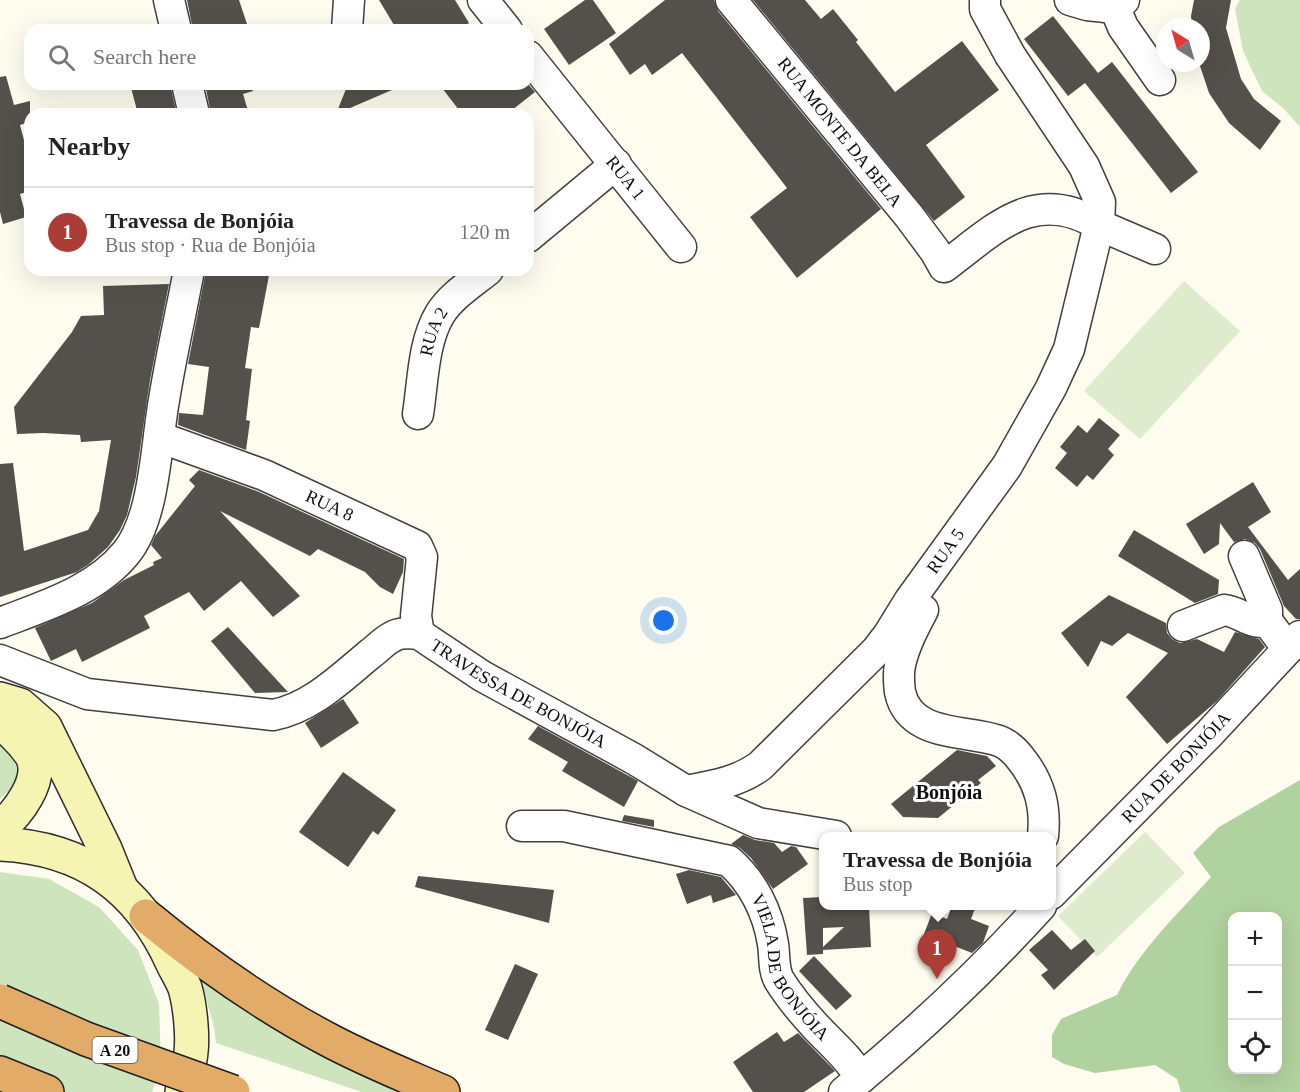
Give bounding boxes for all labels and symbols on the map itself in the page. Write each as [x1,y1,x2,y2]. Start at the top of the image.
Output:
north arrow [1156,18,1210,72]
street label: RUA MONTE DA BELA [774,53,906,211]
street label: RUA 1 [602,152,649,204]
street label: RUA 2 [416,303,452,358]
street label: RUA 8 [302,486,357,525]
street label: RUA 5 [923,525,968,577]
your location [649,606,678,635]
street label: TRAVESSA DE BONJÓIA [427,635,610,752]
street label: RUA DE BONJÓIA [1117,708,1234,827]
district label: Bonjóia [916,781,982,804]
street label: VIELA DE BONJÓIA [747,890,833,1044]
pin: 1 [918,930,956,979]
road number: A 20 [92,1037,138,1063]

